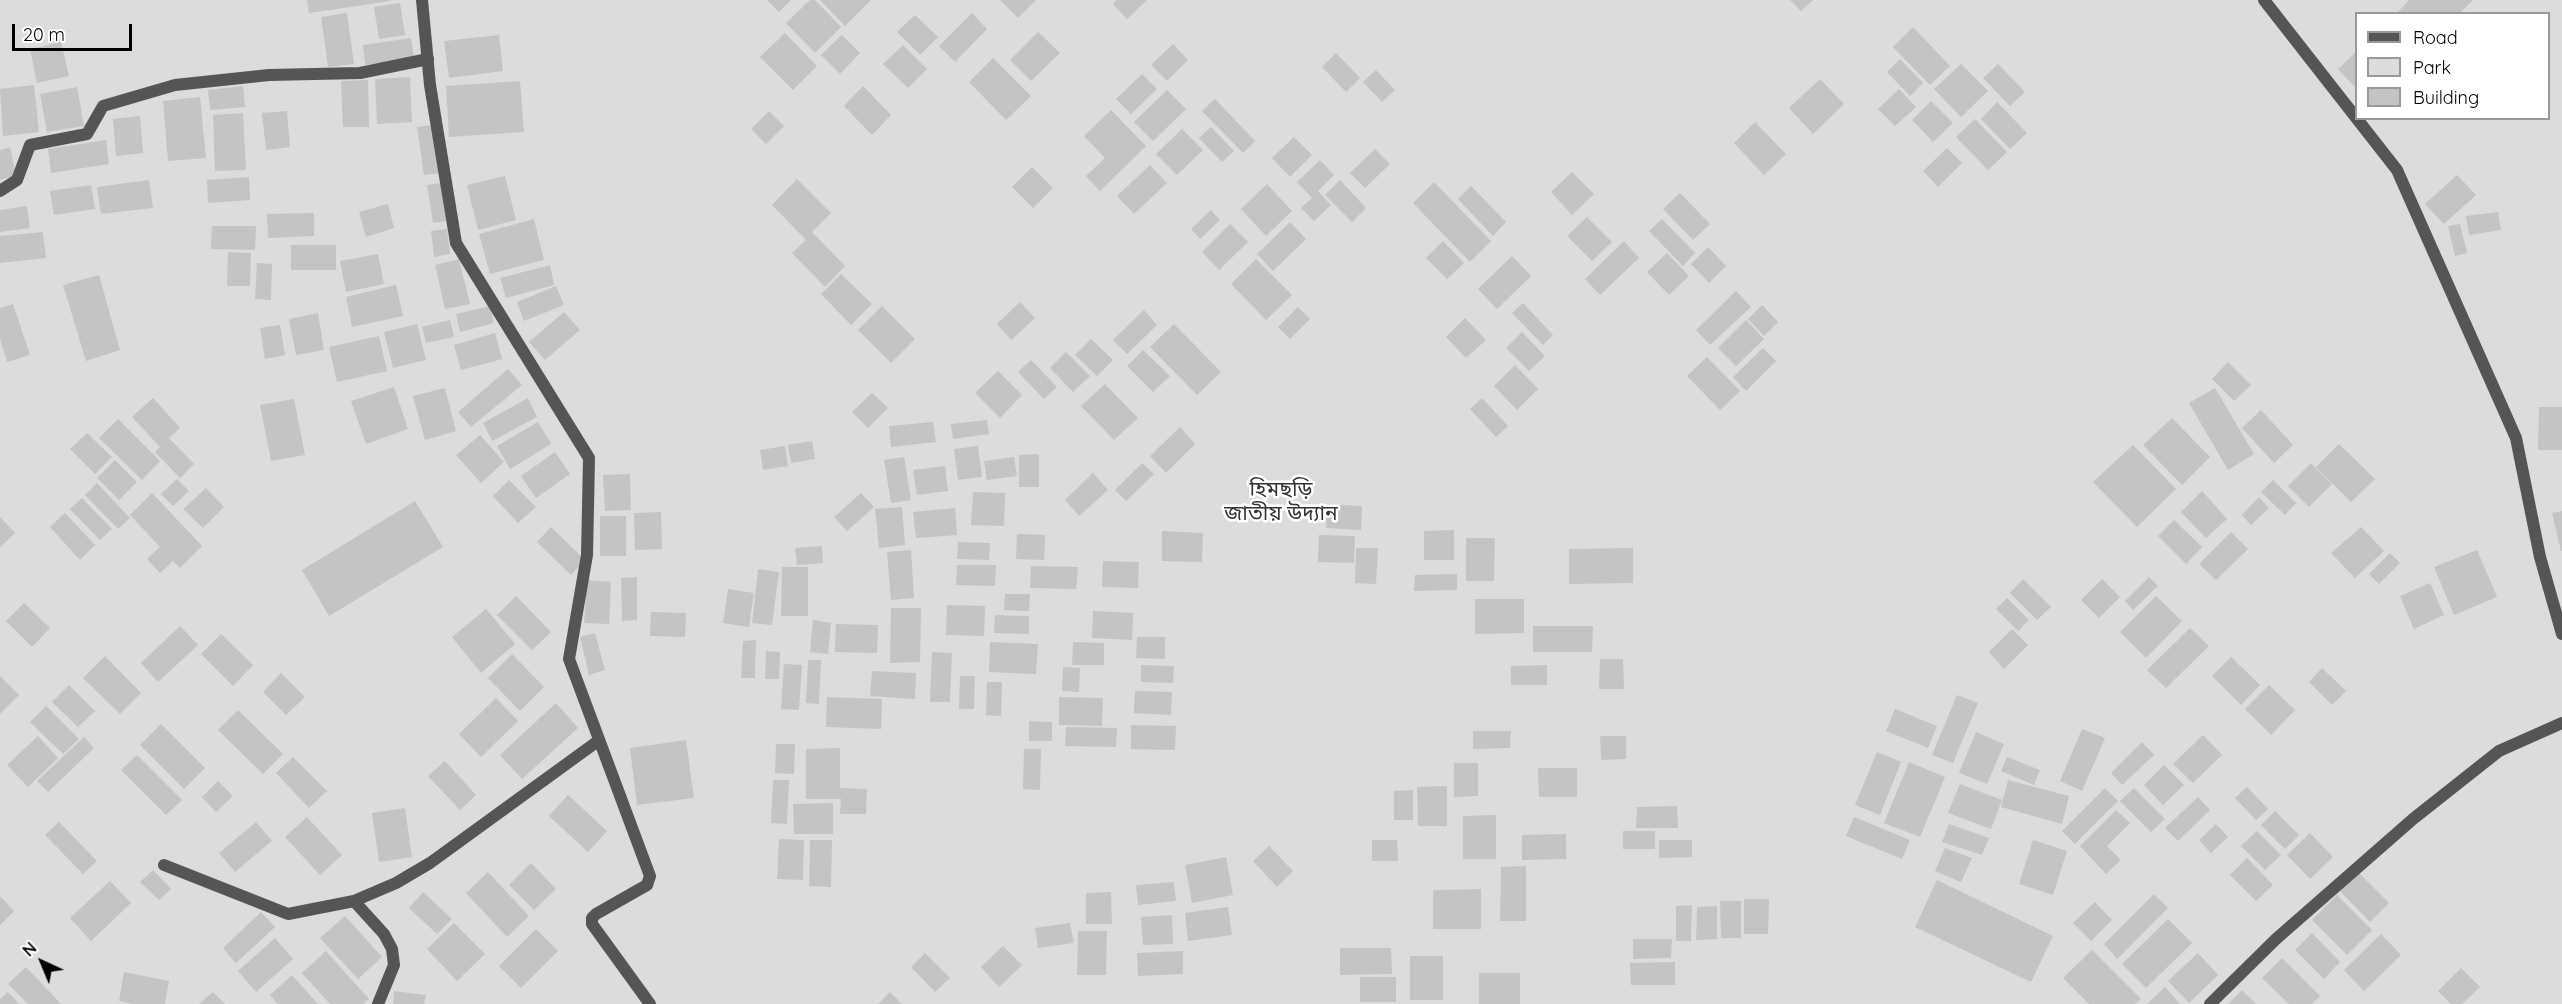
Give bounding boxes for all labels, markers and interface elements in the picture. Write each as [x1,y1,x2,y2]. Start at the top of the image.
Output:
scale bar [15,12,135,50]
legend [2355,12,2550,120]
text: 20 m [23,23,65,46]
text: Road [2413,26,2458,49]
text: Park [2413,56,2451,79]
text: Building [2413,86,2479,109]
park label: হিমছড়ি জাতীয় উদ্যান [1224,477,1338,527]
north arrow [12,932,72,992]
text: N [18,938,41,960]

